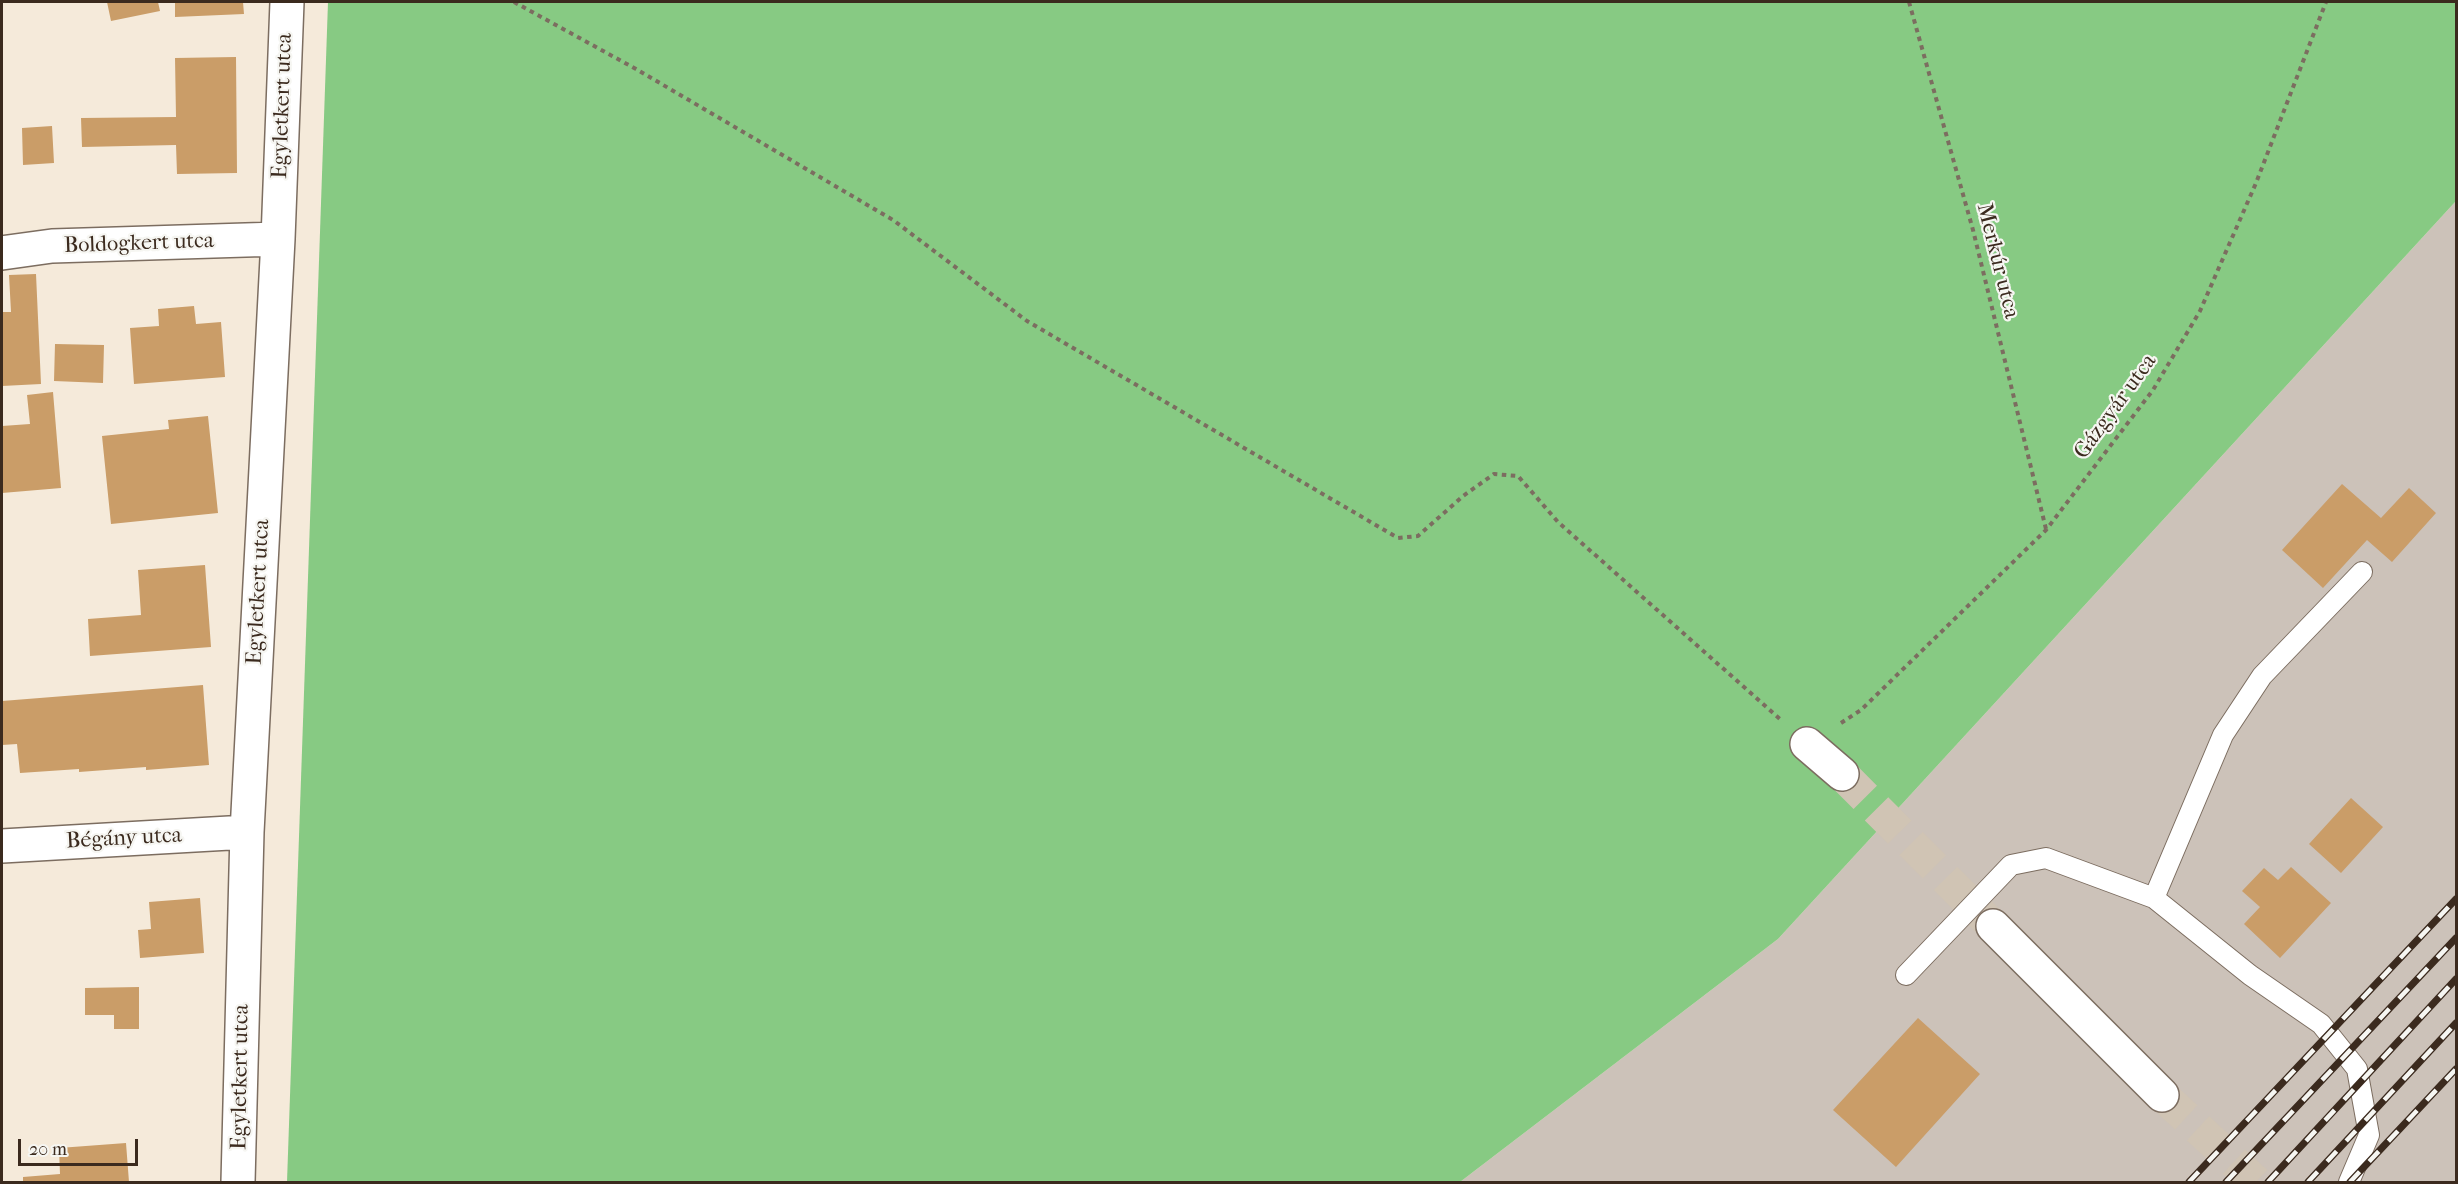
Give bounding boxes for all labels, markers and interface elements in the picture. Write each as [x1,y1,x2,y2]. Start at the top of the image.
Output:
street label: Egyletkert utca [267,33,299,179]
street label: Merkúr utca [1970,201,2024,321]
street label: Boldogkert utca [64,228,214,260]
street label: Gázgyár utca [2069,349,2163,465]
street label: Egyletkert utca [242,519,276,665]
street label: Bégány utca [66,823,182,855]
street label: Egyletkert utca [227,1004,255,1150]
scale bar [21,1127,141,1165]
text: 20 m [29,1139,67,1160]

